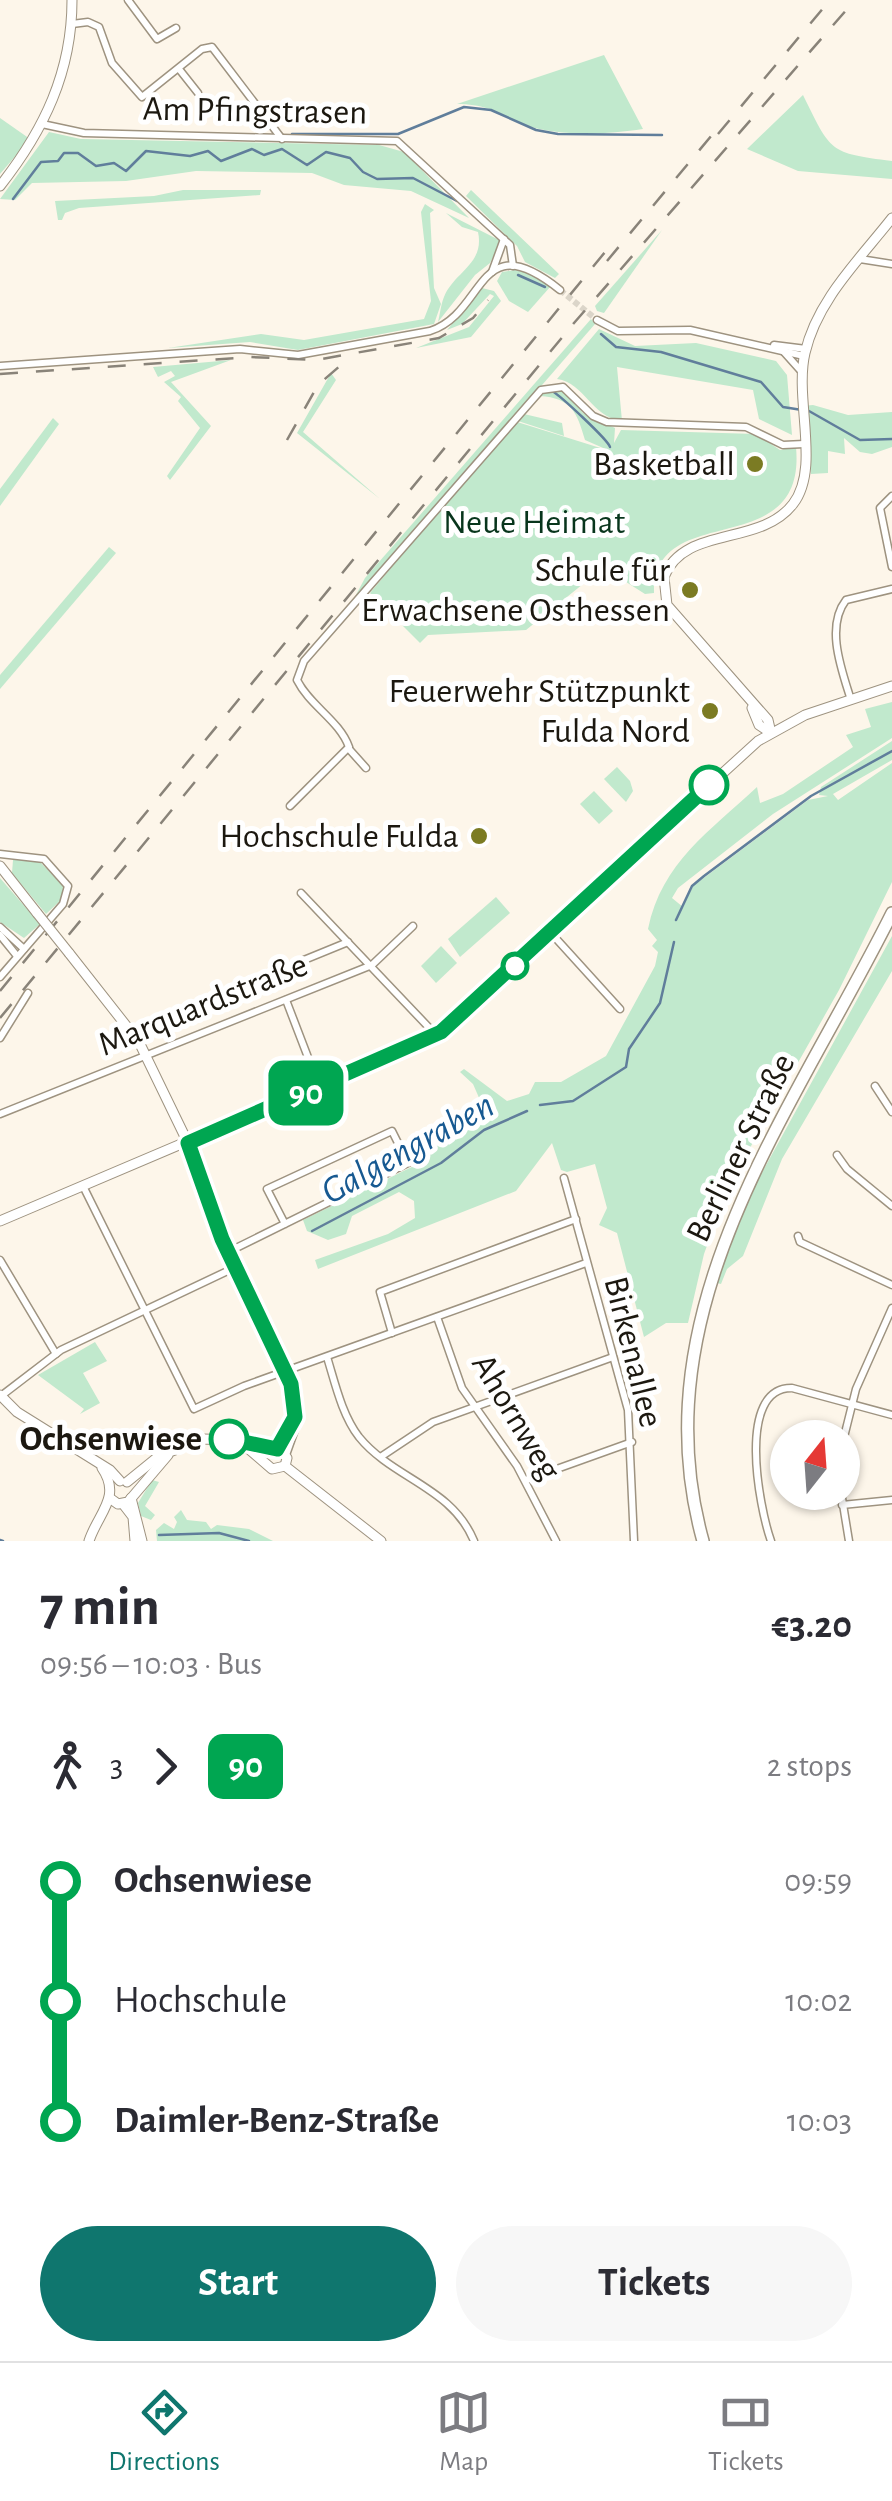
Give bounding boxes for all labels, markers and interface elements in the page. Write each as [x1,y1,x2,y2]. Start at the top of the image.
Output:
street label: Am Pfingstrasen [142,92,368,130]
place label: Basketball [593,447,735,482]
marker: Basketball [744,453,766,475]
park label: Neue Heimat [443,505,625,540]
place label: Schule für Erwachsene Osthessen [361,553,671,628]
marker: Schule für Erwachsene Osthessen [679,579,701,601]
place label: Feuerwehr Stützpunkt Fulda Nord [388,674,690,749]
marker: Feuerwehr Stützpunkt Fulda Nord [699,700,721,722]
unlabelled marker [690,766,728,804]
place label: Hochschule Fulda [220,819,459,854]
marker: Hochschule Fulda [468,825,490,847]
street label: Marquardstraße [94,947,312,1063]
unlabelled marker [502,953,528,979]
street label: Berliner Straße [680,1048,802,1248]
line badge: 90 [261,1060,351,1126]
text: 90 [288,1076,324,1111]
water label: Galgengraben [315,1086,501,1212]
street label: Birkenallee [597,1273,669,1431]
street label: Ahornweg [465,1348,567,1486]
marker: Ochsenwiese [210,1420,248,1458]
north arrow [770,1420,860,1510]
map controls [770,1420,860,1510]
place label: Ochsenwiese [20,1422,202,1457]
text: 7 min [40,1580,160,1635]
text: €3.20 [771,1607,852,1645]
text: 09:56 – 10:03 · Bus [40,1648,262,1680]
icon: walk [40,1739,95,1794]
icon: forward [138,1739,193,1794]
text: 90 [228,1749,263,1784]
text: 3 [110,1750,123,1782]
text: 2 stops [767,1750,852,1782]
text: Ochsenwiese [114,1862,312,1900]
text: 09:59 [784,1865,852,1897]
text: Hochschule [114,1982,287,2020]
text: 10:02 [785,1985,852,2017]
text: Daimler-Benz-Straße [114,2102,439,2140]
text: 10:03 [787,2105,852,2137]
button: Start [40,2226,436,2341]
button: Tickets [456,2226,852,2341]
tab: Directions [108,2385,220,2479]
tab: Map [436,2385,491,2479]
tab: Tickets [708,2385,784,2479]

